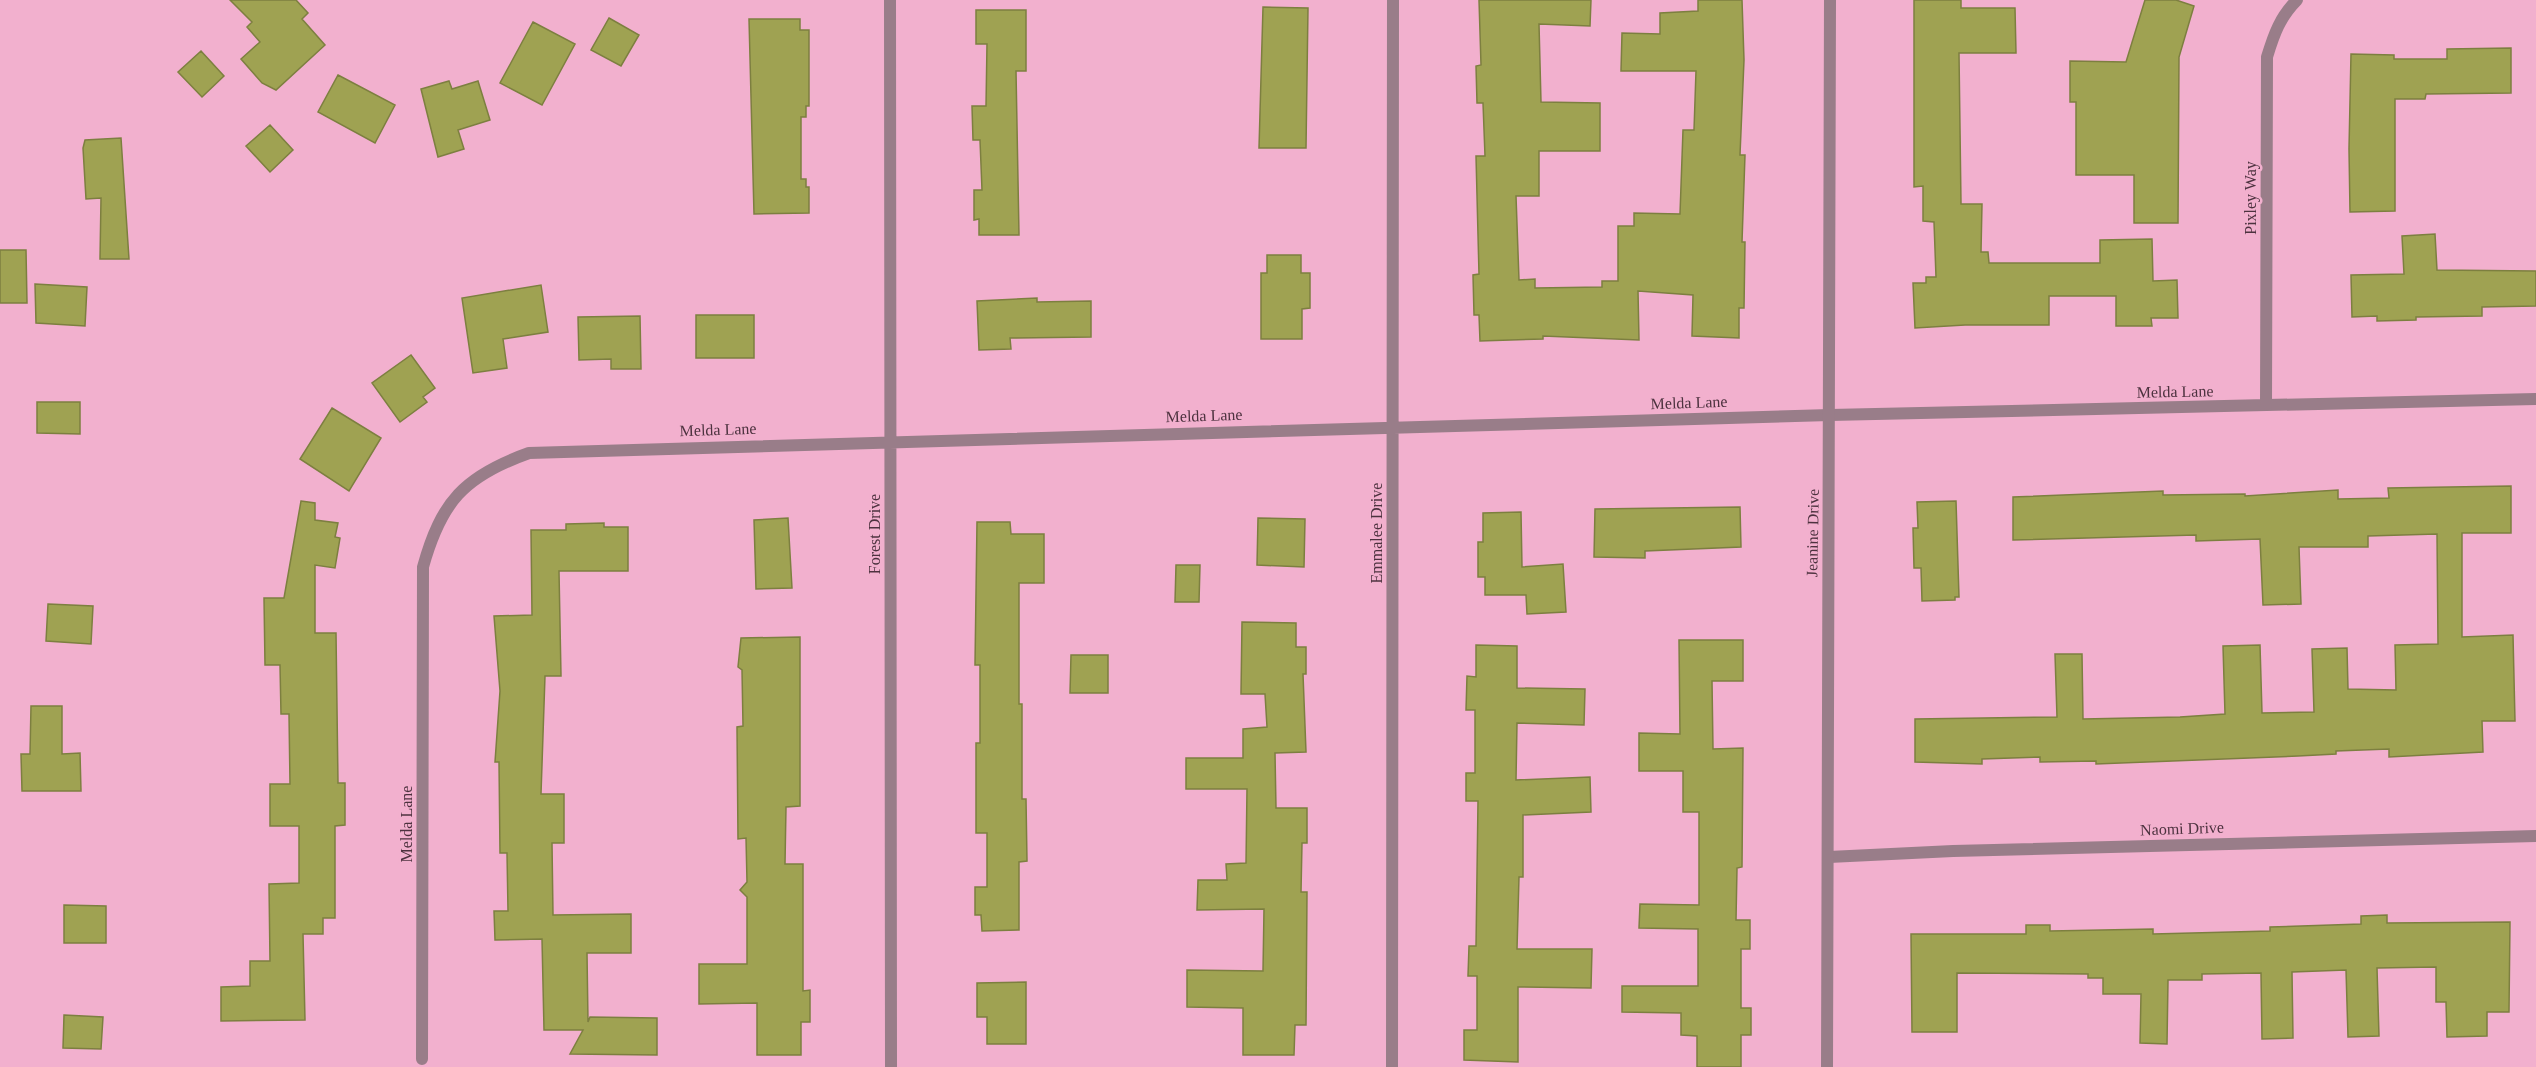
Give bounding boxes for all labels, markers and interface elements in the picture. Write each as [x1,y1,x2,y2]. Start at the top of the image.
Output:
street label: Pixley Way [2242,161,2260,235]
street label: Melda Lane [2136,382,2214,401]
street label: Melda Lane [1650,393,1728,412]
street label: Melda Lane [1165,406,1243,425]
street label: Melda Lane [679,420,757,439]
street label: Emmalee Drive [1368,483,1385,583]
street label: Jeanine Drive [1803,489,1822,577]
street label: Forest Drive [866,494,883,574]
street label: Melda Lane [398,786,415,862]
street label: Naomi Drive [2140,819,2224,838]

